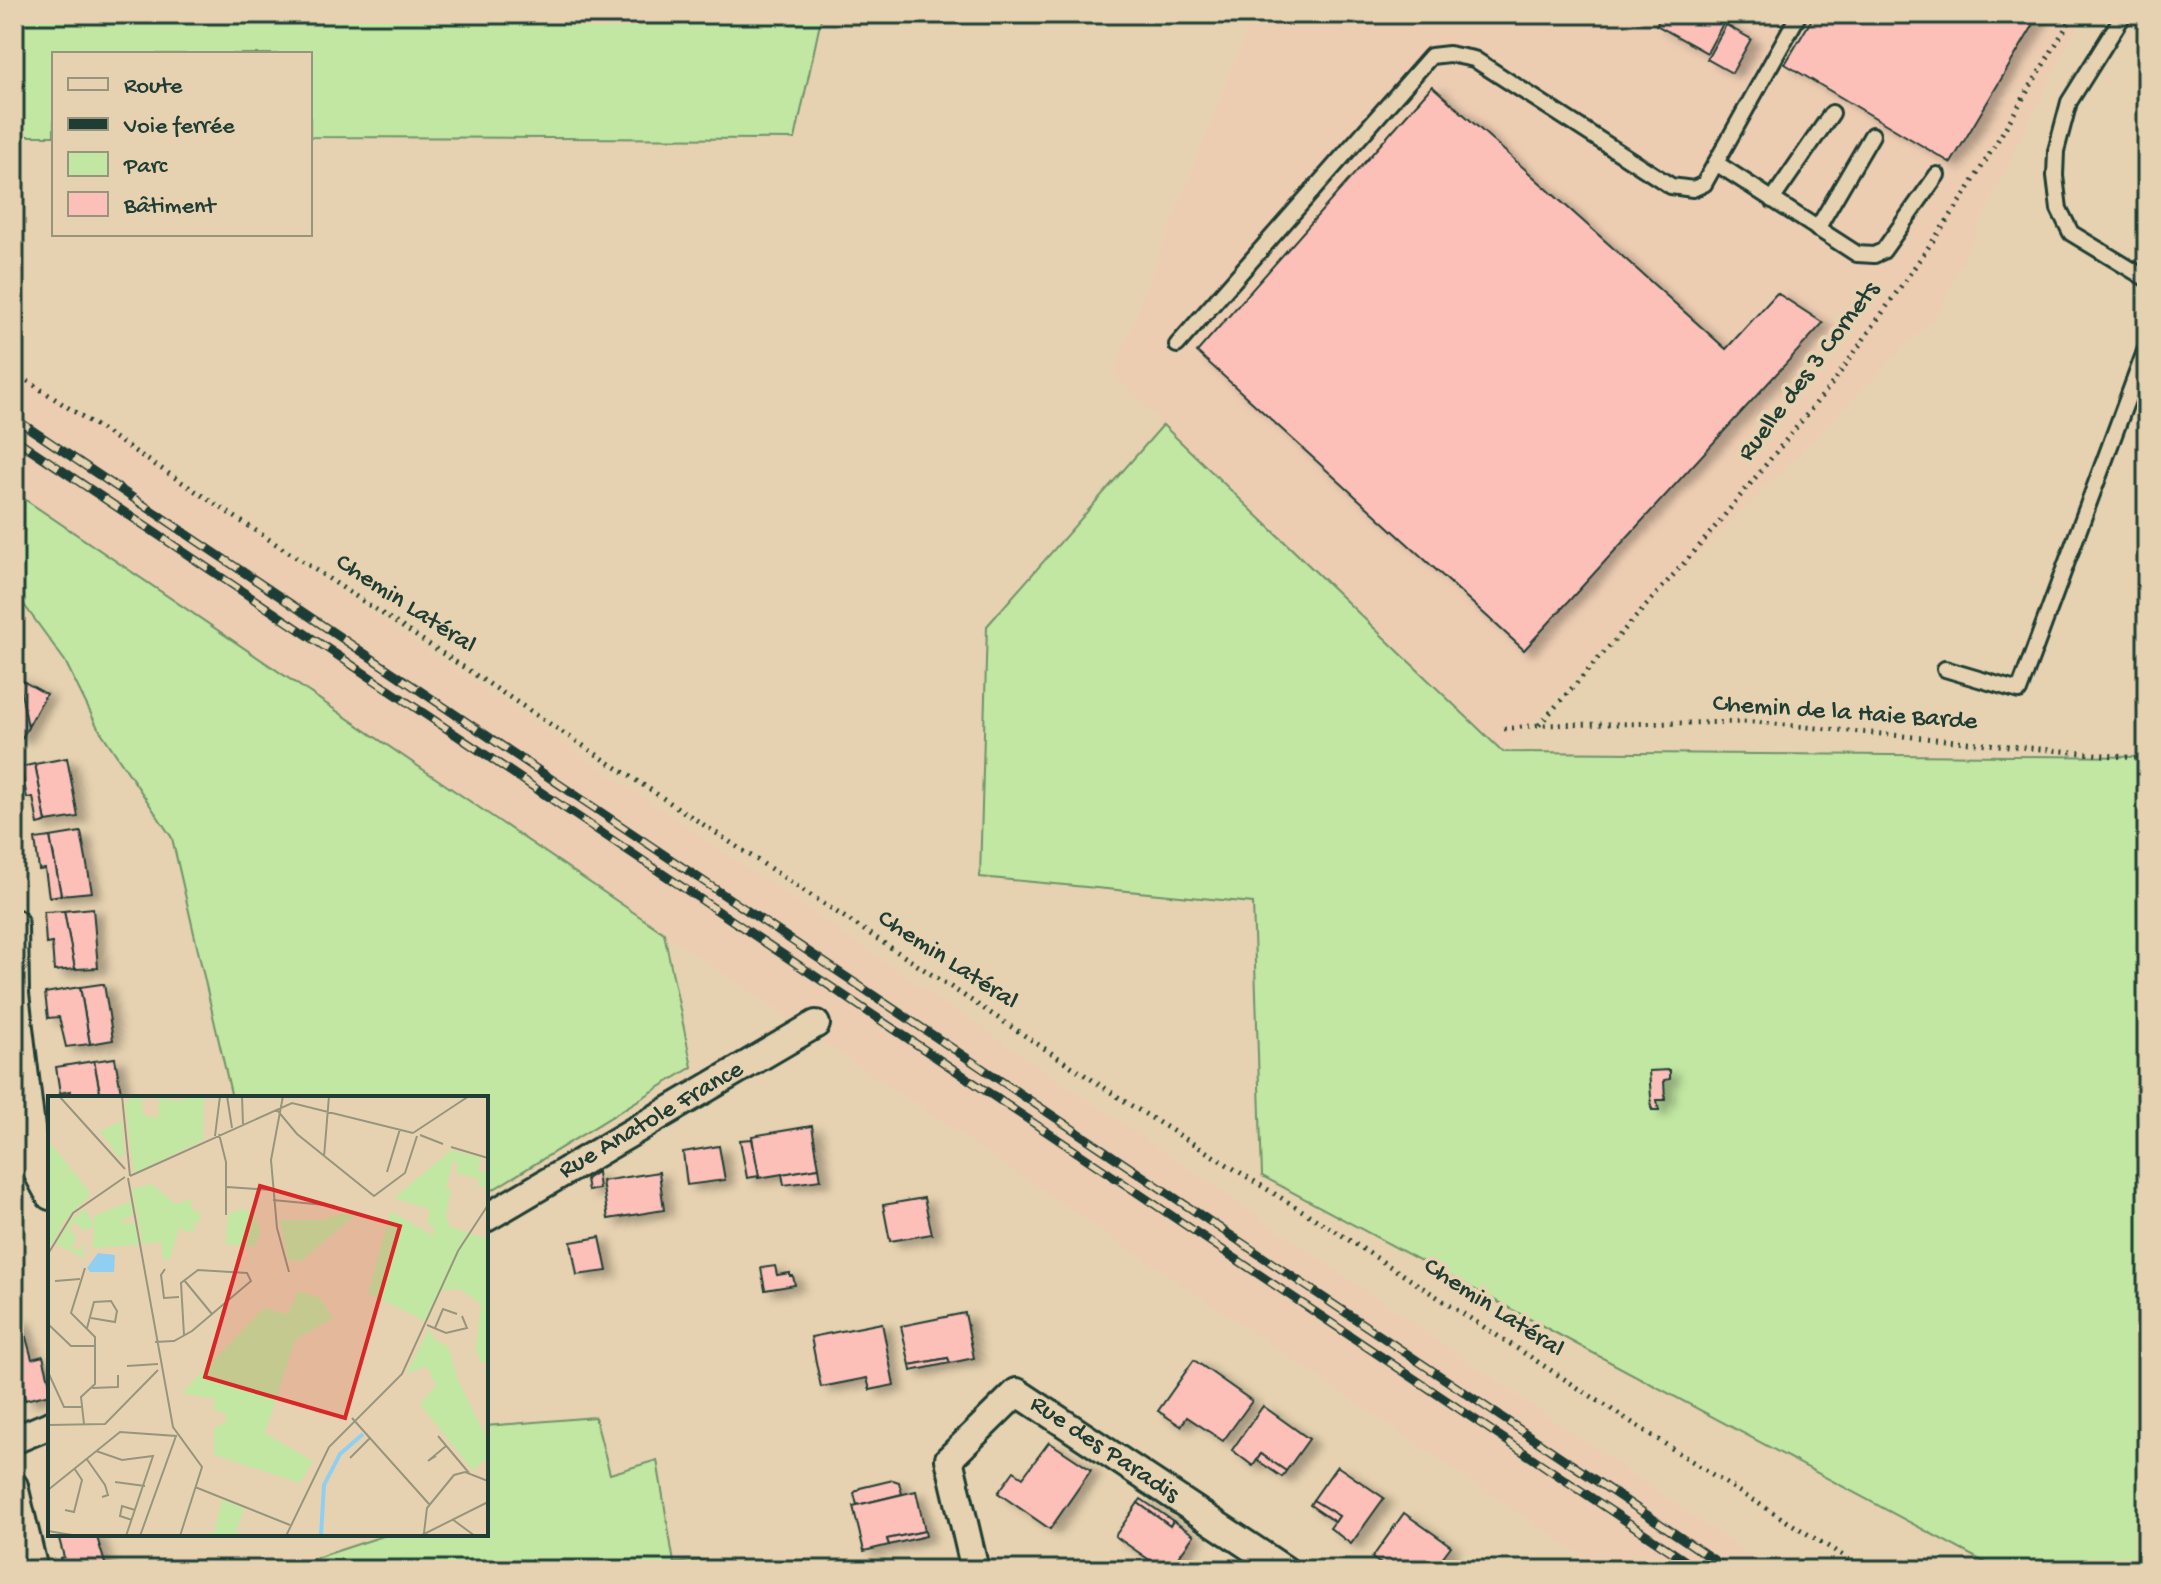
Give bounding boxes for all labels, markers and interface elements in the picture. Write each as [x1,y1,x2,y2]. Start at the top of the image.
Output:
legend [52,52,312,236]
text: Route [124,73,183,102]
text: Voie ferrée [123,113,235,142]
text: Parc [123,153,168,182]
text: Bâtiment [123,193,217,222]
street label: Ruelle des 3 Cornets [1732,275,1889,468]
street label: Chemin Latéral [329,548,481,662]
street label: Chemin de la Haie Barde [1712,689,1979,739]
street label: Chemin Latéral [871,904,1023,1018]
street label: Rue Anatole France [554,1054,750,1187]
inset map [48,1096,488,1536]
street label: Chemin Latéral [1417,1252,1569,1366]
street label: Rue des Paradis [1024,1389,1186,1511]

